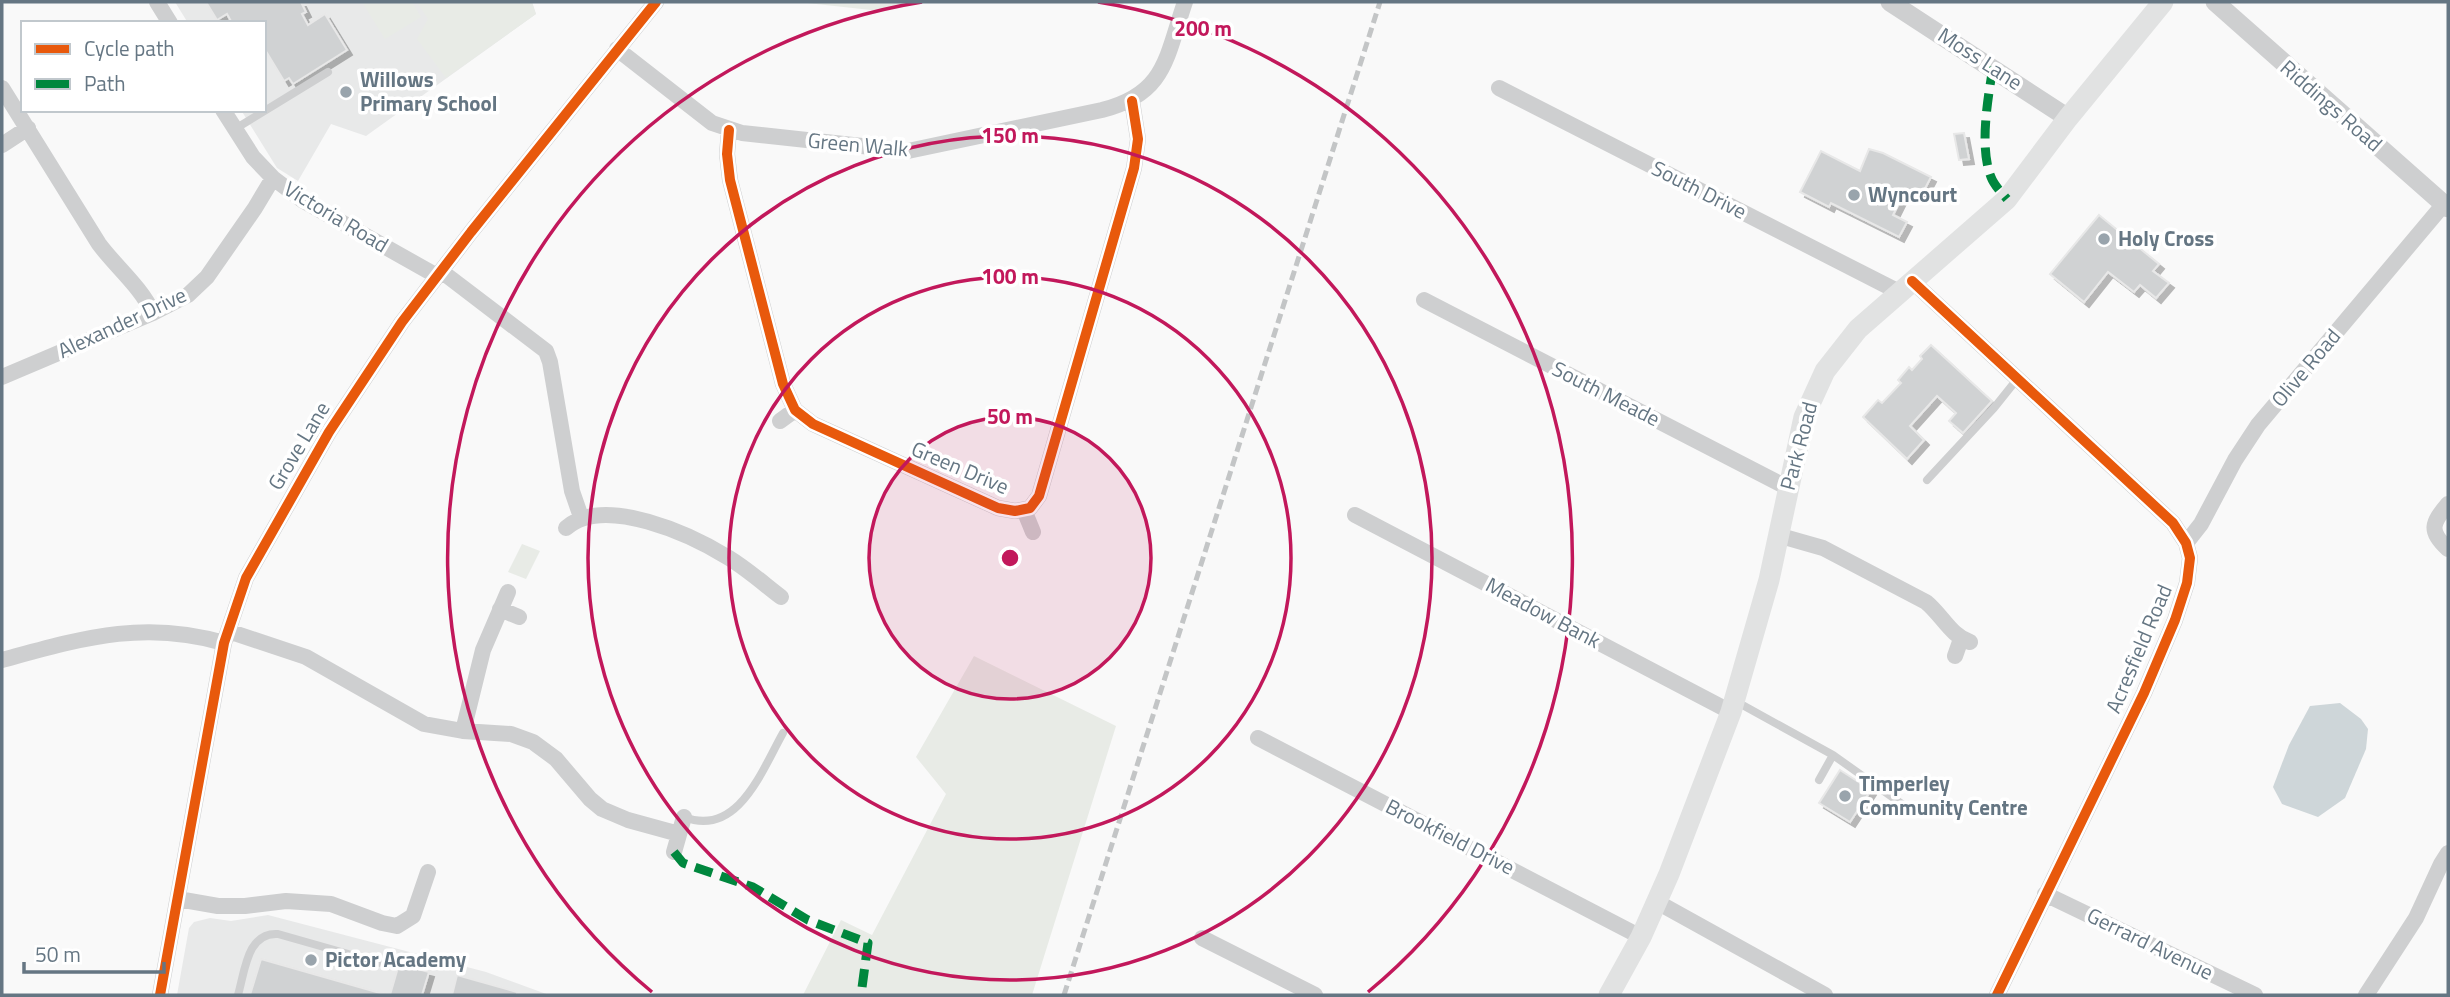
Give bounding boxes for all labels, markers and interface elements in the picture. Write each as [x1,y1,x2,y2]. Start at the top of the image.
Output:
text: 200 m [1174,12,1232,44]
street label: Moss Lane [1932,19,2029,98]
legend [21,21,266,112]
text: Cycle path [84,32,175,64]
street label: Riddings Road [2274,52,2390,159]
place label: Willows Primary School [360,63,497,119]
text: Path [84,67,126,99]
marker: Willows Primary School [338,84,354,100]
text: 150 m [981,119,1039,151]
street label: Green Walk [806,124,910,164]
street label: South Drive [1646,152,1753,227]
street label: Victoria Road [278,172,395,260]
place label: Wyncourt [1868,178,1958,210]
marker: Wyncourt [1846,187,1862,203]
place label: Holy Cross [2118,222,2214,254]
marker: Holy Cross [2096,231,2112,247]
text: 100 m [981,260,1039,292]
street label: Alexander Drive [52,278,191,366]
street label: Olive Road [2263,321,2348,414]
street label: South Meade [1547,352,1666,434]
street label: Grove Lane [259,395,337,496]
street label: Park Road [1771,398,1825,493]
text: 50 m [987,400,1033,432]
street label: Green Drive [907,432,1014,502]
centre of rings [998,546,1022,570]
street label: Meadow Bank [1480,568,1607,656]
street label: Acresfield Road [2097,579,2180,718]
place label: Timperley Community Centre [1859,767,2028,823]
marker: Timperley Community Centre [1837,788,1853,804]
street label: Brookfield Drive [1380,790,1520,882]
street label: Gerrard Avenue [2082,899,2219,988]
scale bar [24,930,164,974]
text: 50 m [35,938,81,970]
place label: Pictor Academy [325,943,467,975]
marker: Pictor Academy [303,952,319,968]

